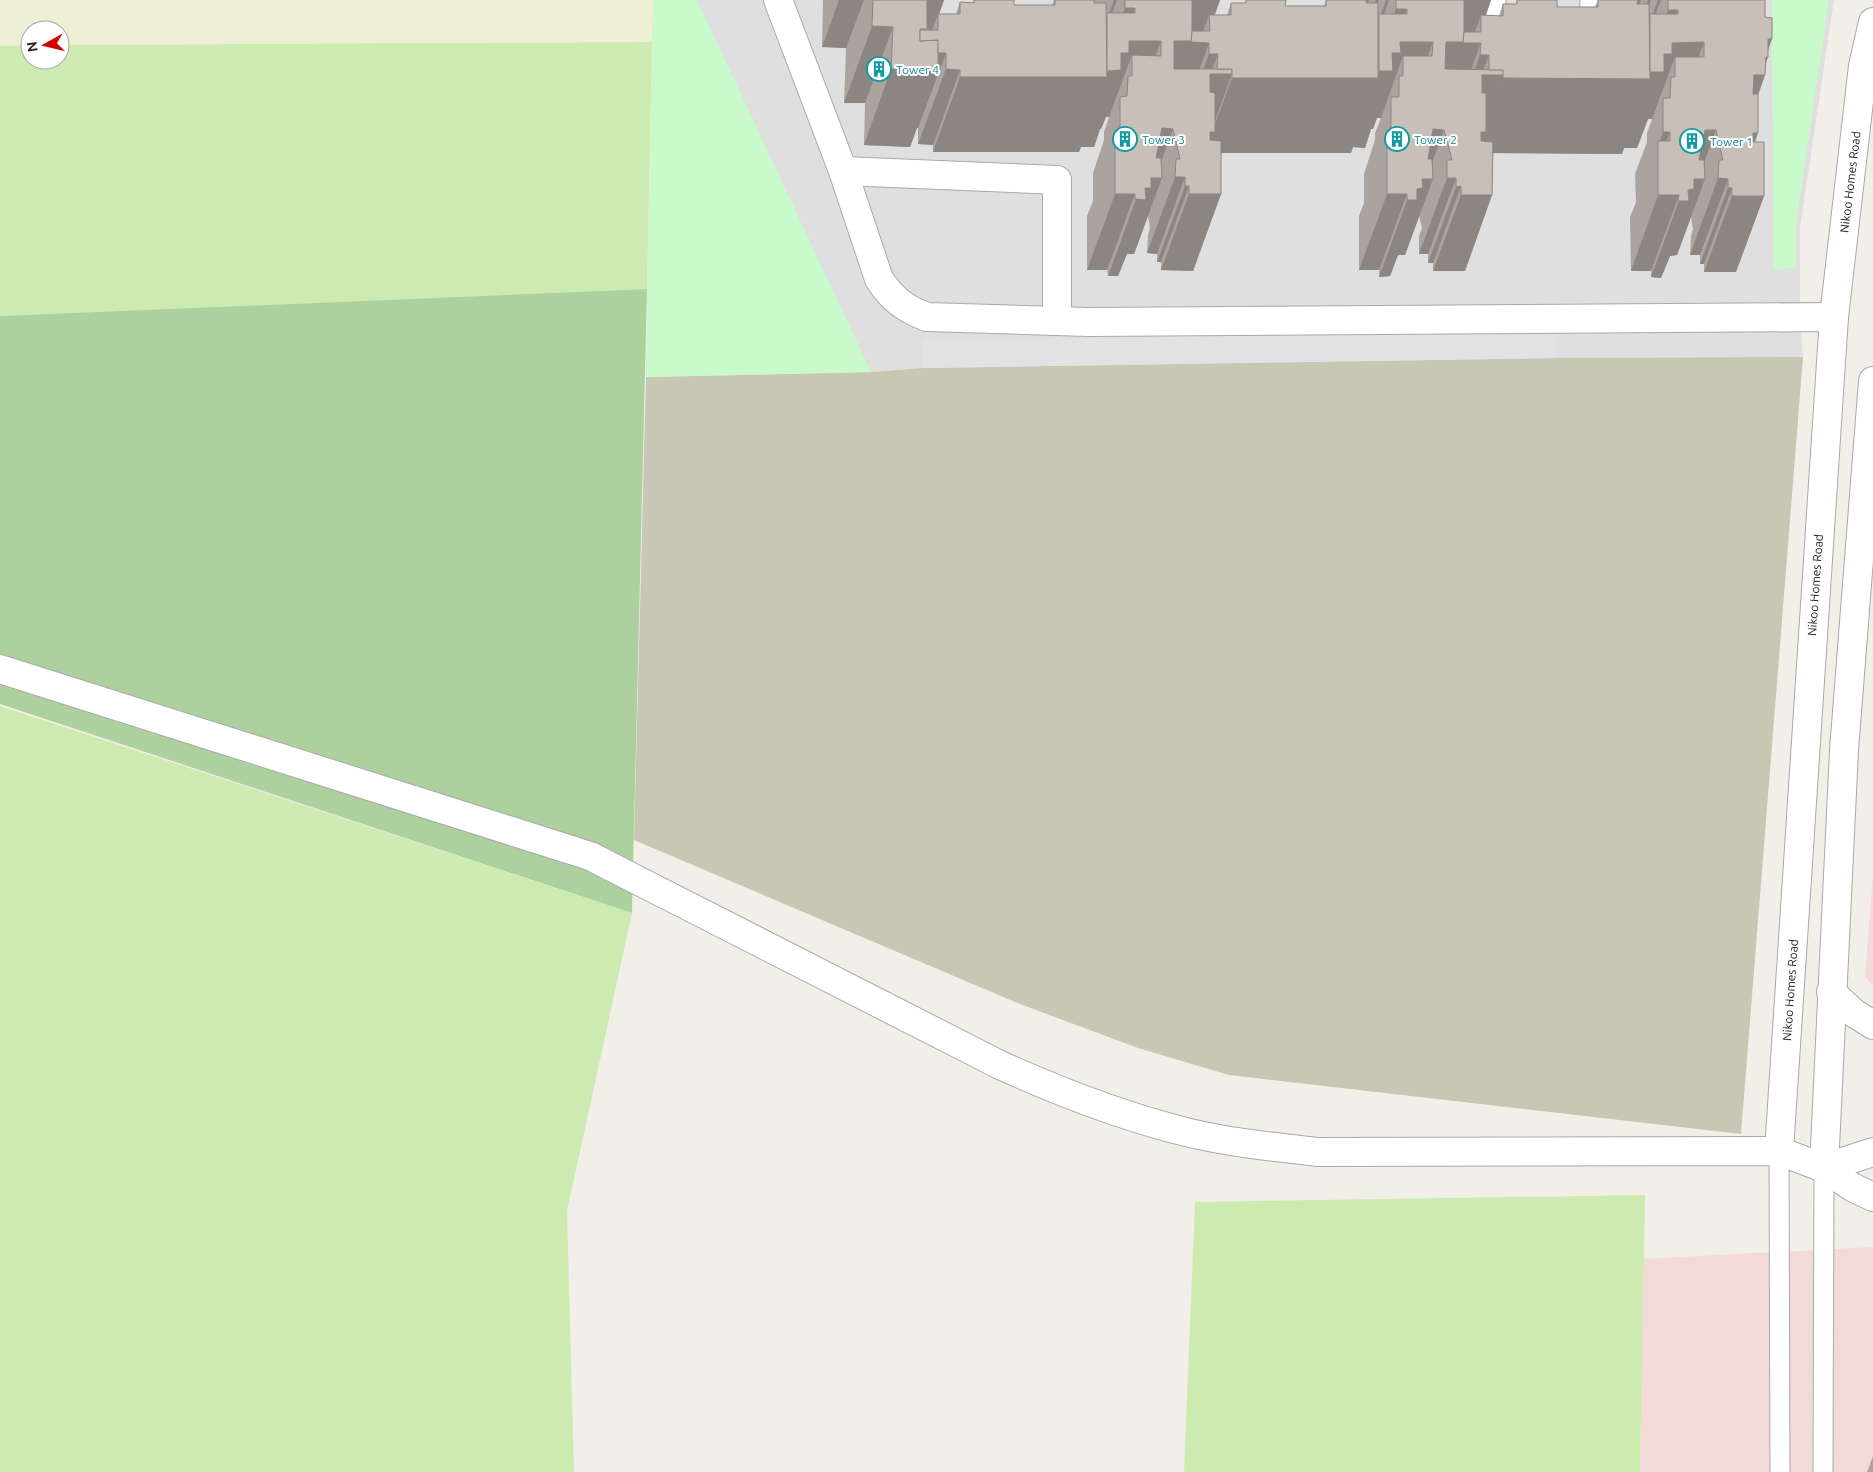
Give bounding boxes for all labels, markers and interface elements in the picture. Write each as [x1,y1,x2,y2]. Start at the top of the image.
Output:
north arrow [20,20,70,70]
text: N [23,41,41,53]
building icon: Tower 4 [866,56,892,82]
place label: Tower 4 [896,63,939,76]
building icon: Tower 3 [1112,126,1138,152]
building icon: Tower 2 [1384,126,1410,152]
building icon: Tower 1 [1679,128,1705,154]
street label: Nikoo Homes Road [1837,131,1863,233]
place label: Tower 3 [1142,133,1185,146]
place label: Tower 2 [1414,133,1457,146]
place label: Tower 1 [1710,135,1753,148]
street label: Nikoo Homes Road [1805,534,1825,636]
street label: Nikoo Homes Road [1780,939,1800,1041]

